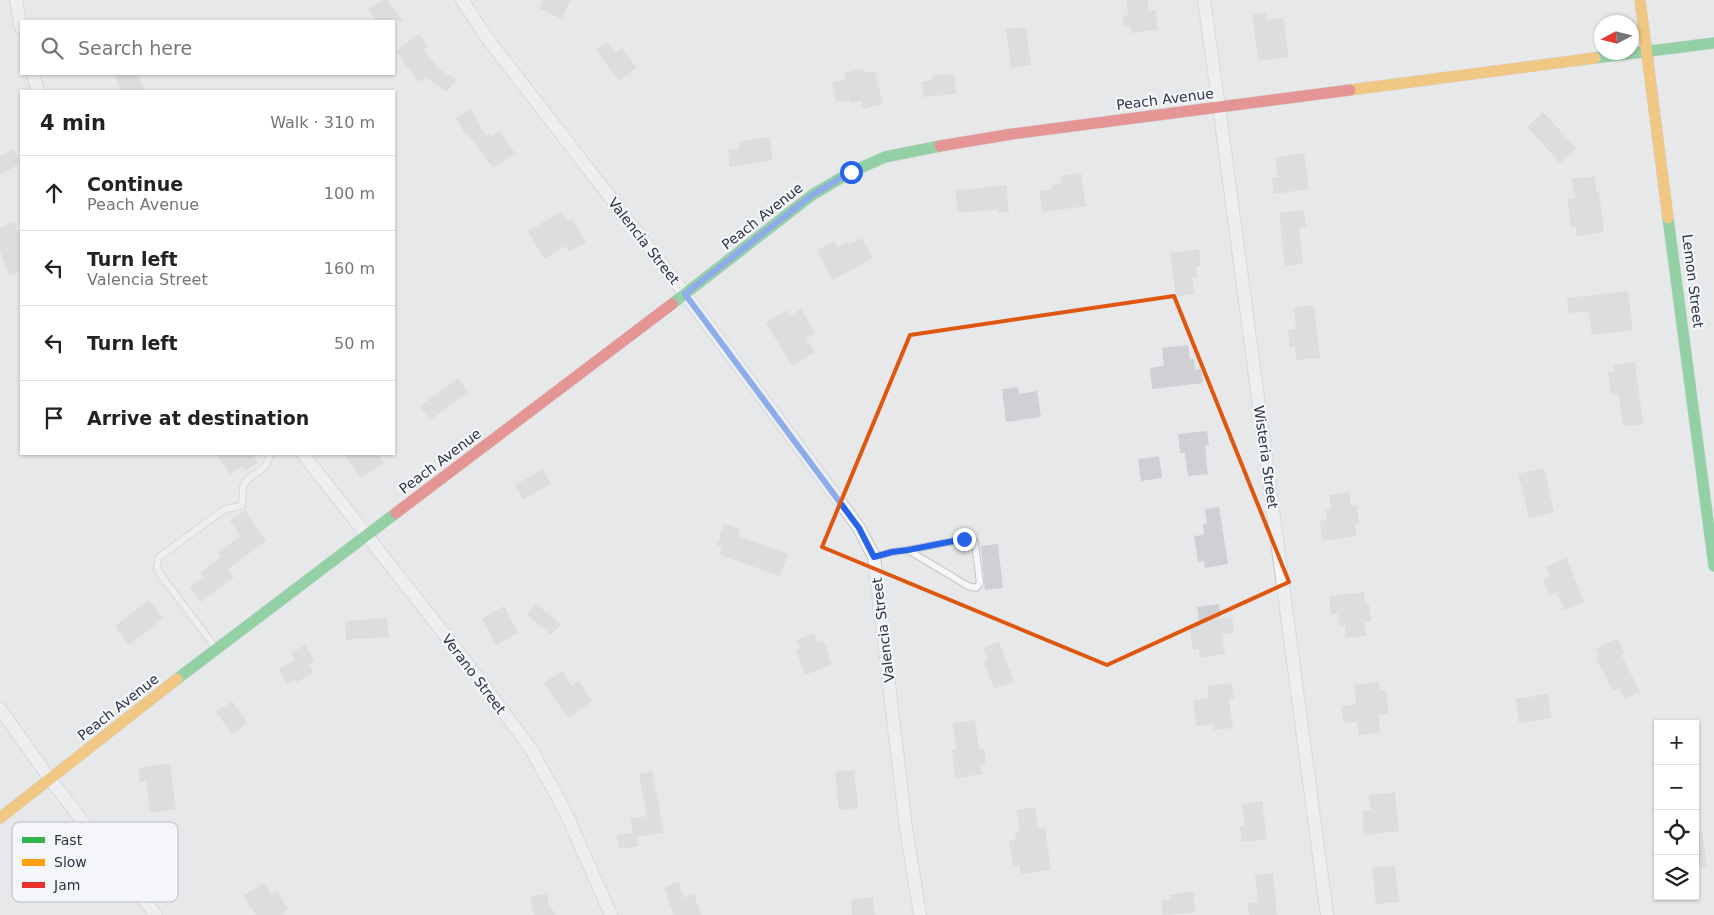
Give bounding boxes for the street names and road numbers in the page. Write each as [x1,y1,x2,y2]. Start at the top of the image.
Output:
street label: Peach Avenue [1115,85,1215,113]
street label: Peach Avenue [718,179,806,253]
street label: Valencia Street [605,194,683,288]
street label: Lemon Street [1679,233,1707,329]
street label: Wisteria Street [1251,404,1281,510]
street label: Peach Avenue [396,425,484,497]
street label: Valencia Street [869,576,897,683]
street label: Verano Street [439,631,510,718]
street label: Peach Avenue [74,670,162,744]

